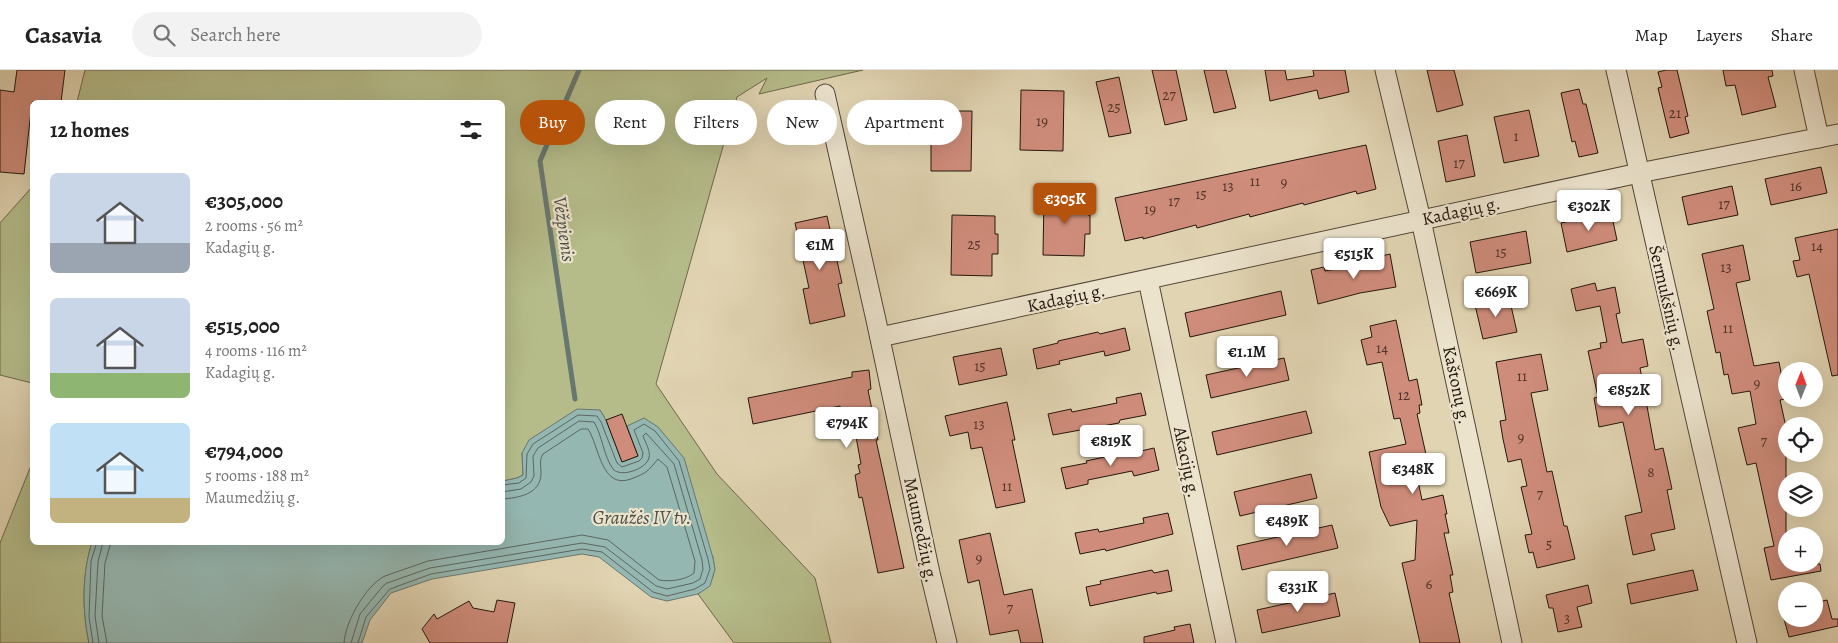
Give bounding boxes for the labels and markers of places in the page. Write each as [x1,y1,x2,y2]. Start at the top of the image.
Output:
pin: €305K [1030,182,1100,225]
pin: €302K [1554,190,1624,232]
pin: €1M [796,228,844,271]
pin: €515K [1319,238,1389,280]
pin: €669K [1461,276,1531,318]
pin: €1.1M [1212,336,1282,378]
pin: €852K [1594,374,1664,416]
pin: €794K [812,406,882,449]
pin: €819K [1076,424,1146,467]
pin: €348K [1378,452,1448,495]
pin: €489K [1252,504,1322,547]
pin: €331K [1263,570,1333,613]

